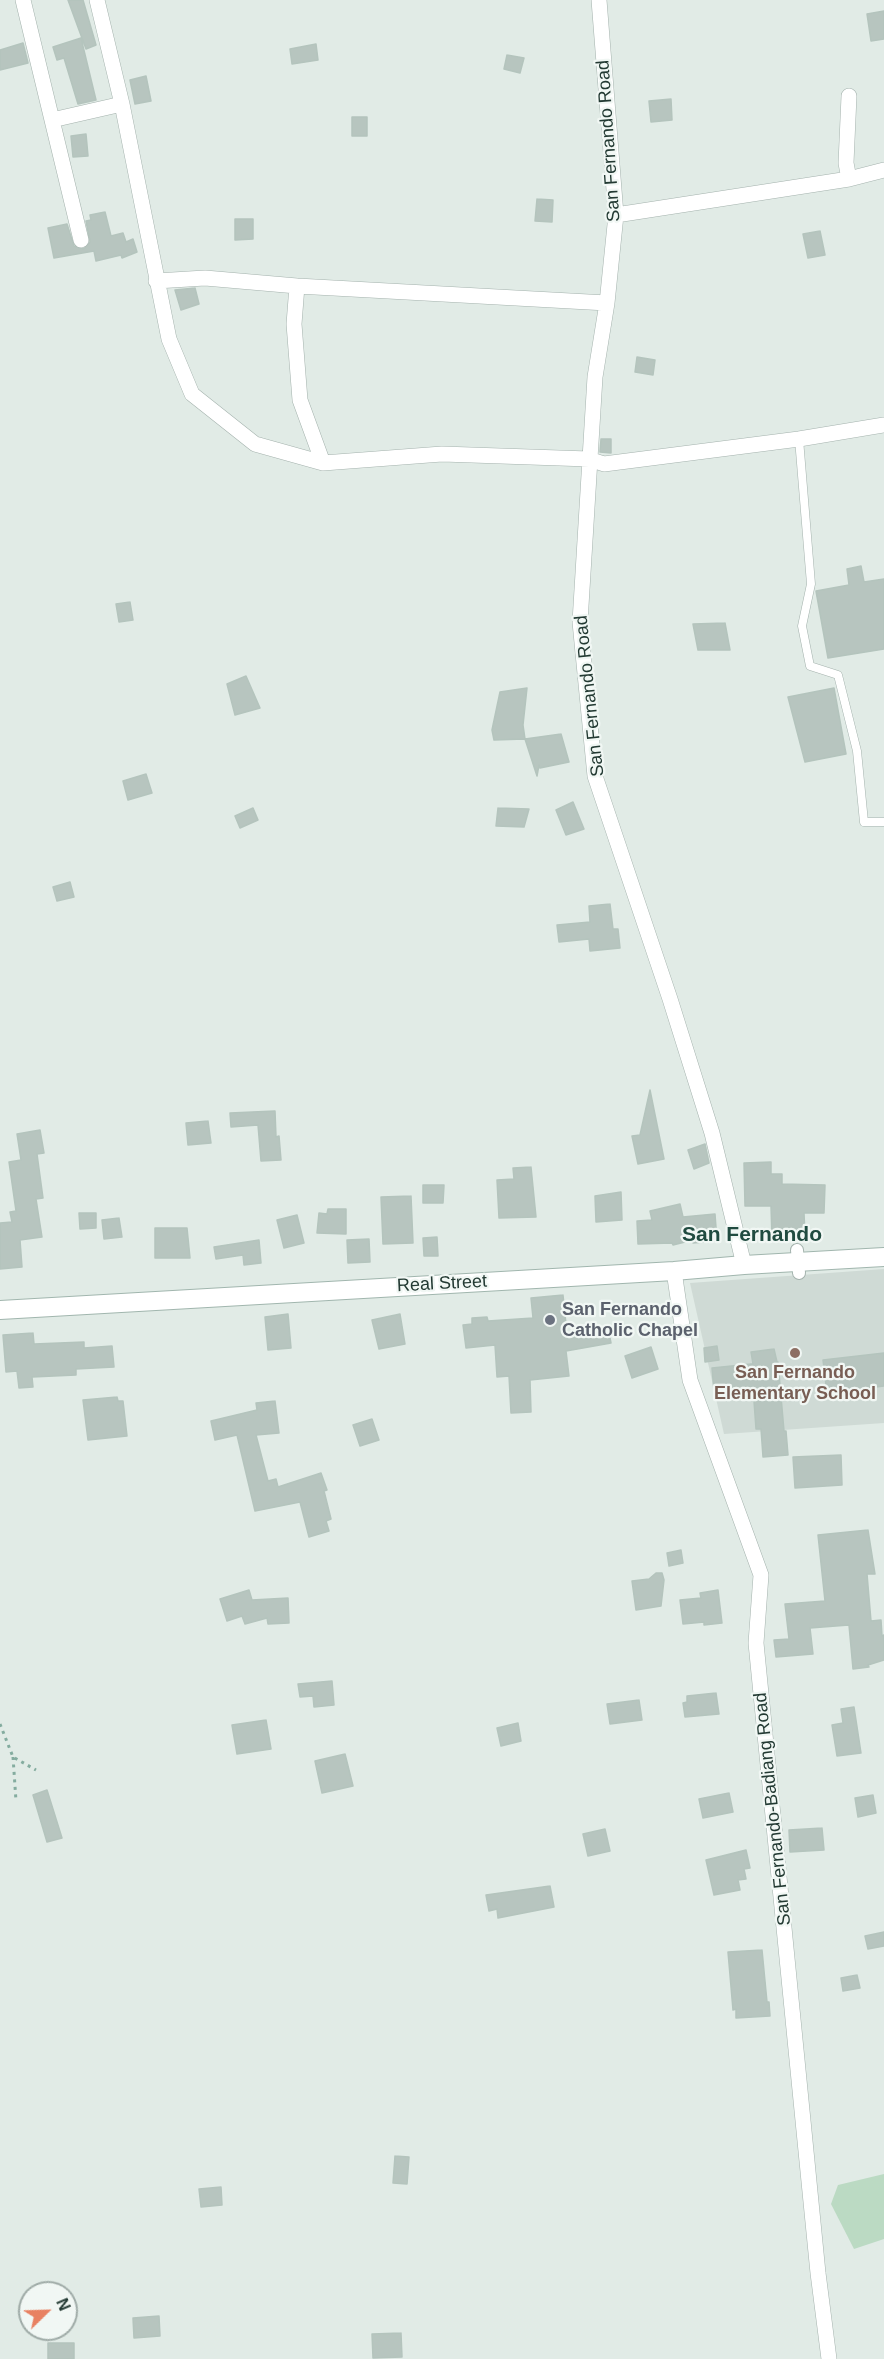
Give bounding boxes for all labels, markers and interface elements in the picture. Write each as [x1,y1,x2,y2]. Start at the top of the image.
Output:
street label: San Fernando Road [593,59,625,223]
street label: San Fernando Road [571,614,609,778]
district label: San Fernando [682,1222,822,1248]
street label: Real Street [396,1271,488,1297]
place label: San Fernando Catholic Chapel [562,1299,698,1342]
marker: San Fernando Catholic Chapel [543,1313,557,1327]
marker: San Fernando Elementary School [788,1346,802,1360]
place label: San Fernando Elementary School [714,1362,876,1404]
street label: San Fernando-Badiang Road [750,1691,796,1927]
north arrow [18,2281,78,2341]
text: N [53,2296,73,2313]

